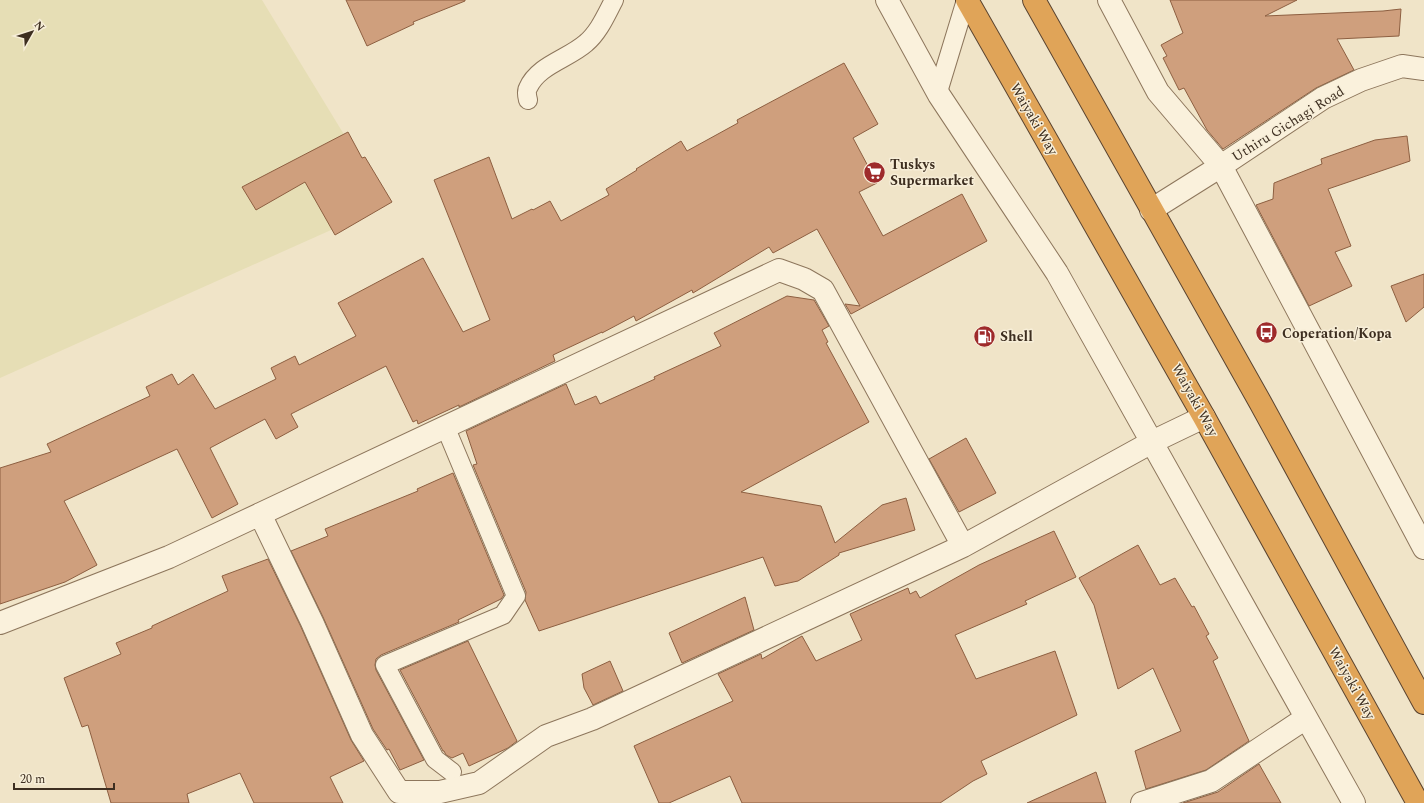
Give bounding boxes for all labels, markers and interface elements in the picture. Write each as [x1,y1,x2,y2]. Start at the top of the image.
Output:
north arrow [12,12,52,52]
text: N [30,17,49,35]
street label: Waiyaki Way [1005,79,1064,160]
street label: Uthiru Gichagi Road [1228,81,1349,167]
place label: Tuskys Supermarket [890,154,974,191]
supermarket icon: Tuskys Supermarket [861,159,887,185]
bus stop icon: Coperation/Kopa [1253,320,1279,346]
fuel station icon: Shell [972,323,998,349]
place label: Coperation/Kopa [1282,323,1393,344]
place label: Shell [1000,326,1033,347]
street label: Waiyaki Way [1166,360,1224,441]
street label: Waiyaki Way [1323,643,1381,724]
scale bar [14,765,114,791]
text: 20 m [20,770,45,789]

